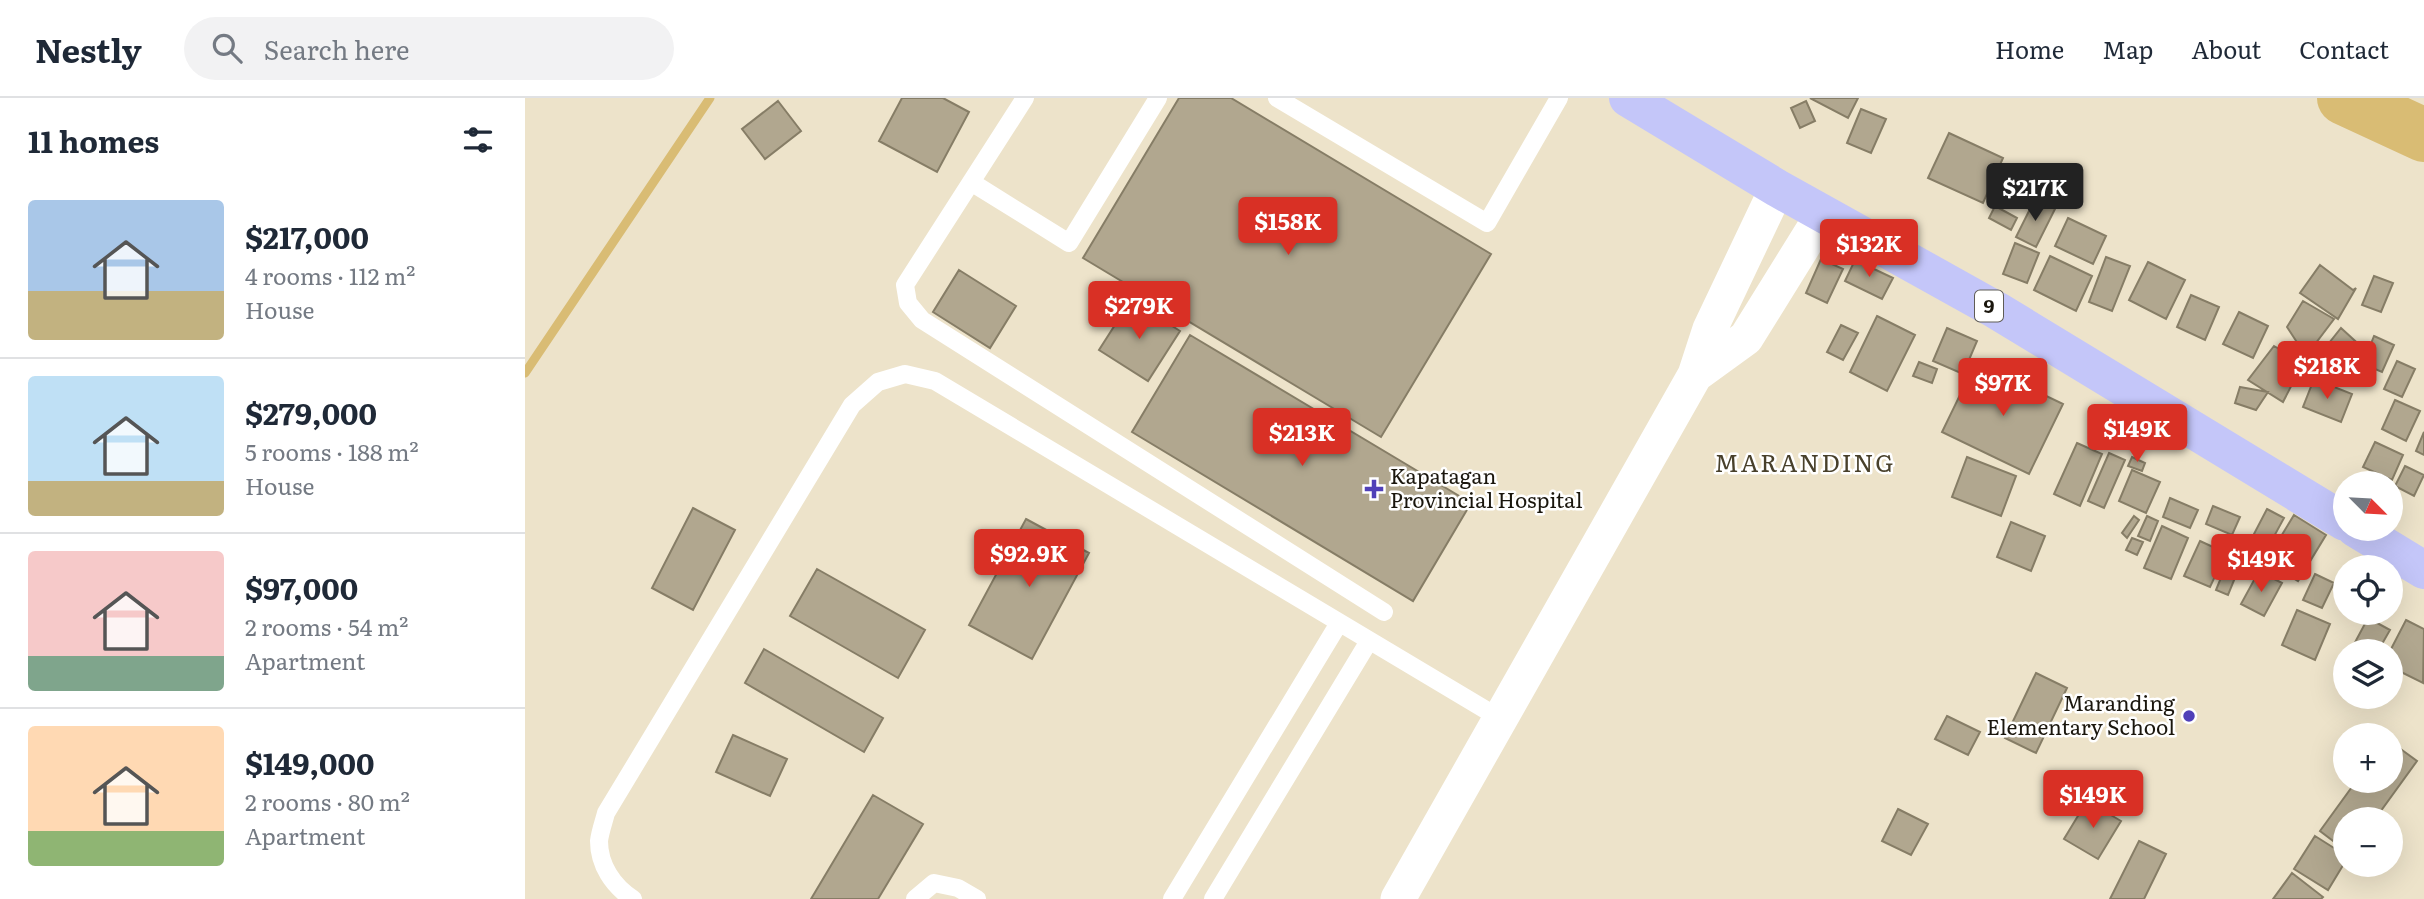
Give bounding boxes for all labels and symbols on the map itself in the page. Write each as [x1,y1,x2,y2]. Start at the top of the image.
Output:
pin: $217K [1986,164,2084,223]
pin: $158K [1239,198,1337,257]
pin: $132K [1820,220,1918,279]
pin: $279K [1090,282,1188,341]
road number: 9 [1975,290,2003,322]
pin: $218K [2278,342,2376,401]
pin: $97K [1962,358,2044,418]
pin: $149K [2088,404,2186,464]
pin: $213K [1253,408,1351,468]
district label: MARANDING [1715,444,1895,479]
place label: Kapatagan Provincial Hospital [1390,459,1582,514]
north arrow [2333,471,2403,541]
marker: Kapatagan Provincial Hospital [1364,479,1384,499]
pin: $92.9K [972,530,1086,589]
pin: $149K [2212,534,2310,594]
place label: Maranding Elementary School [1986,686,2175,741]
marker: Maranding Elementary School [2181,708,2197,724]
pin: $149K [2044,770,2142,830]

